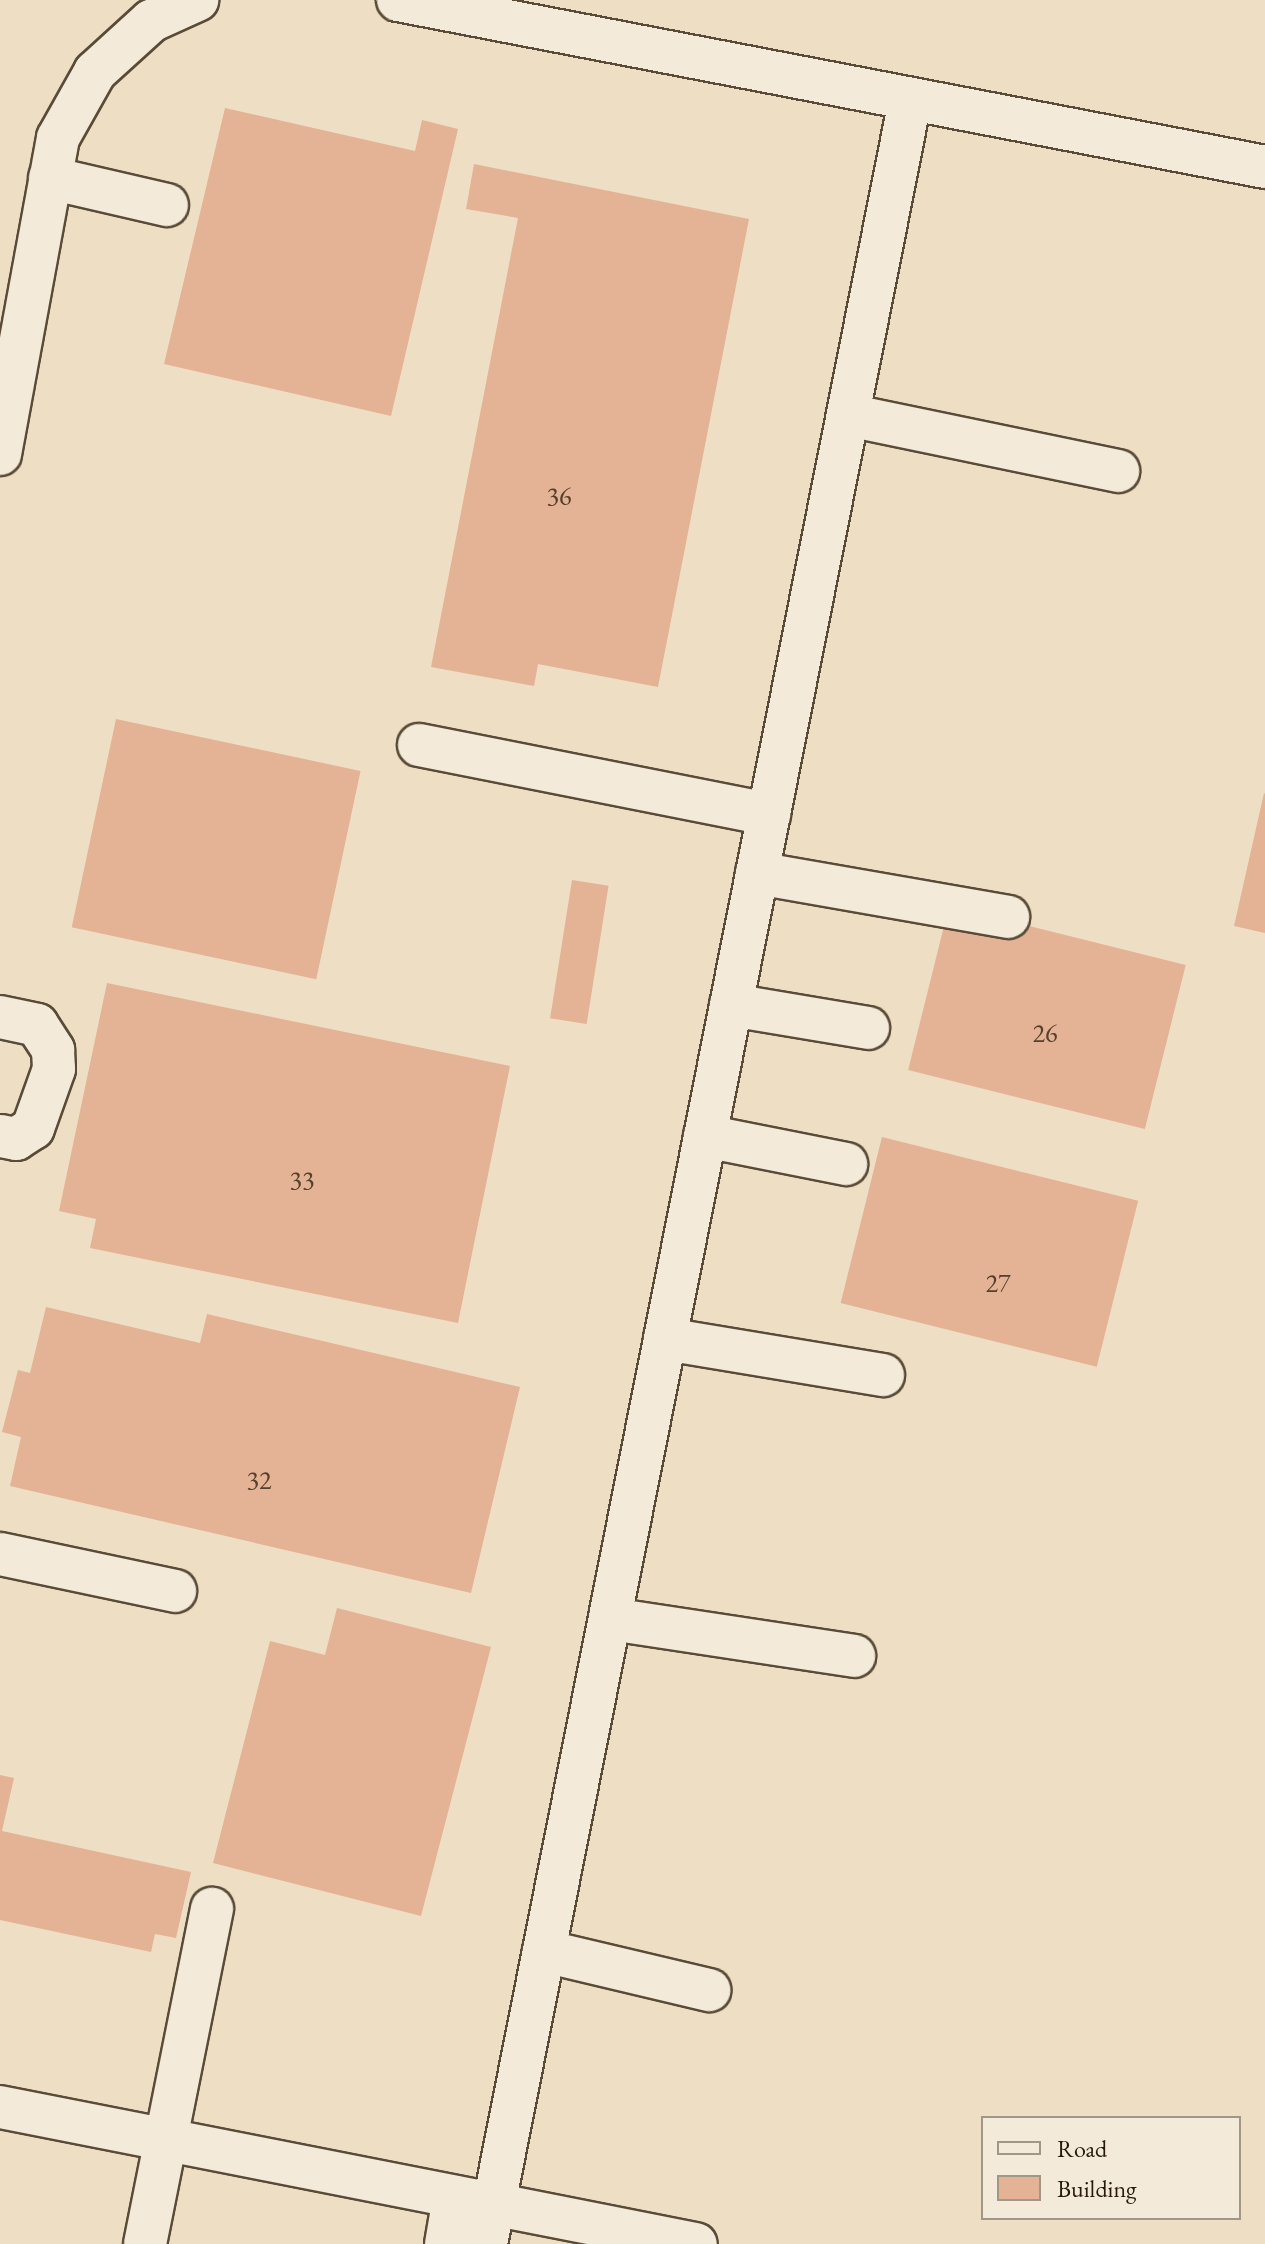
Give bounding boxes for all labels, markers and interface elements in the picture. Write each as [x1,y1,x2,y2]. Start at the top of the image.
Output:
house number: 36 [547,481,571,513]
house number: 26 [1033,1018,1057,1050]
house number: 33 [290,1165,314,1197]
house number: 27 [986,1268,1010,1300]
house number: 32 [247,1465,271,1497]
legend [981,2116,1241,2220]
text: Road [1057,2133,1107,2164]
text: Building [1057,2173,1137,2204]

